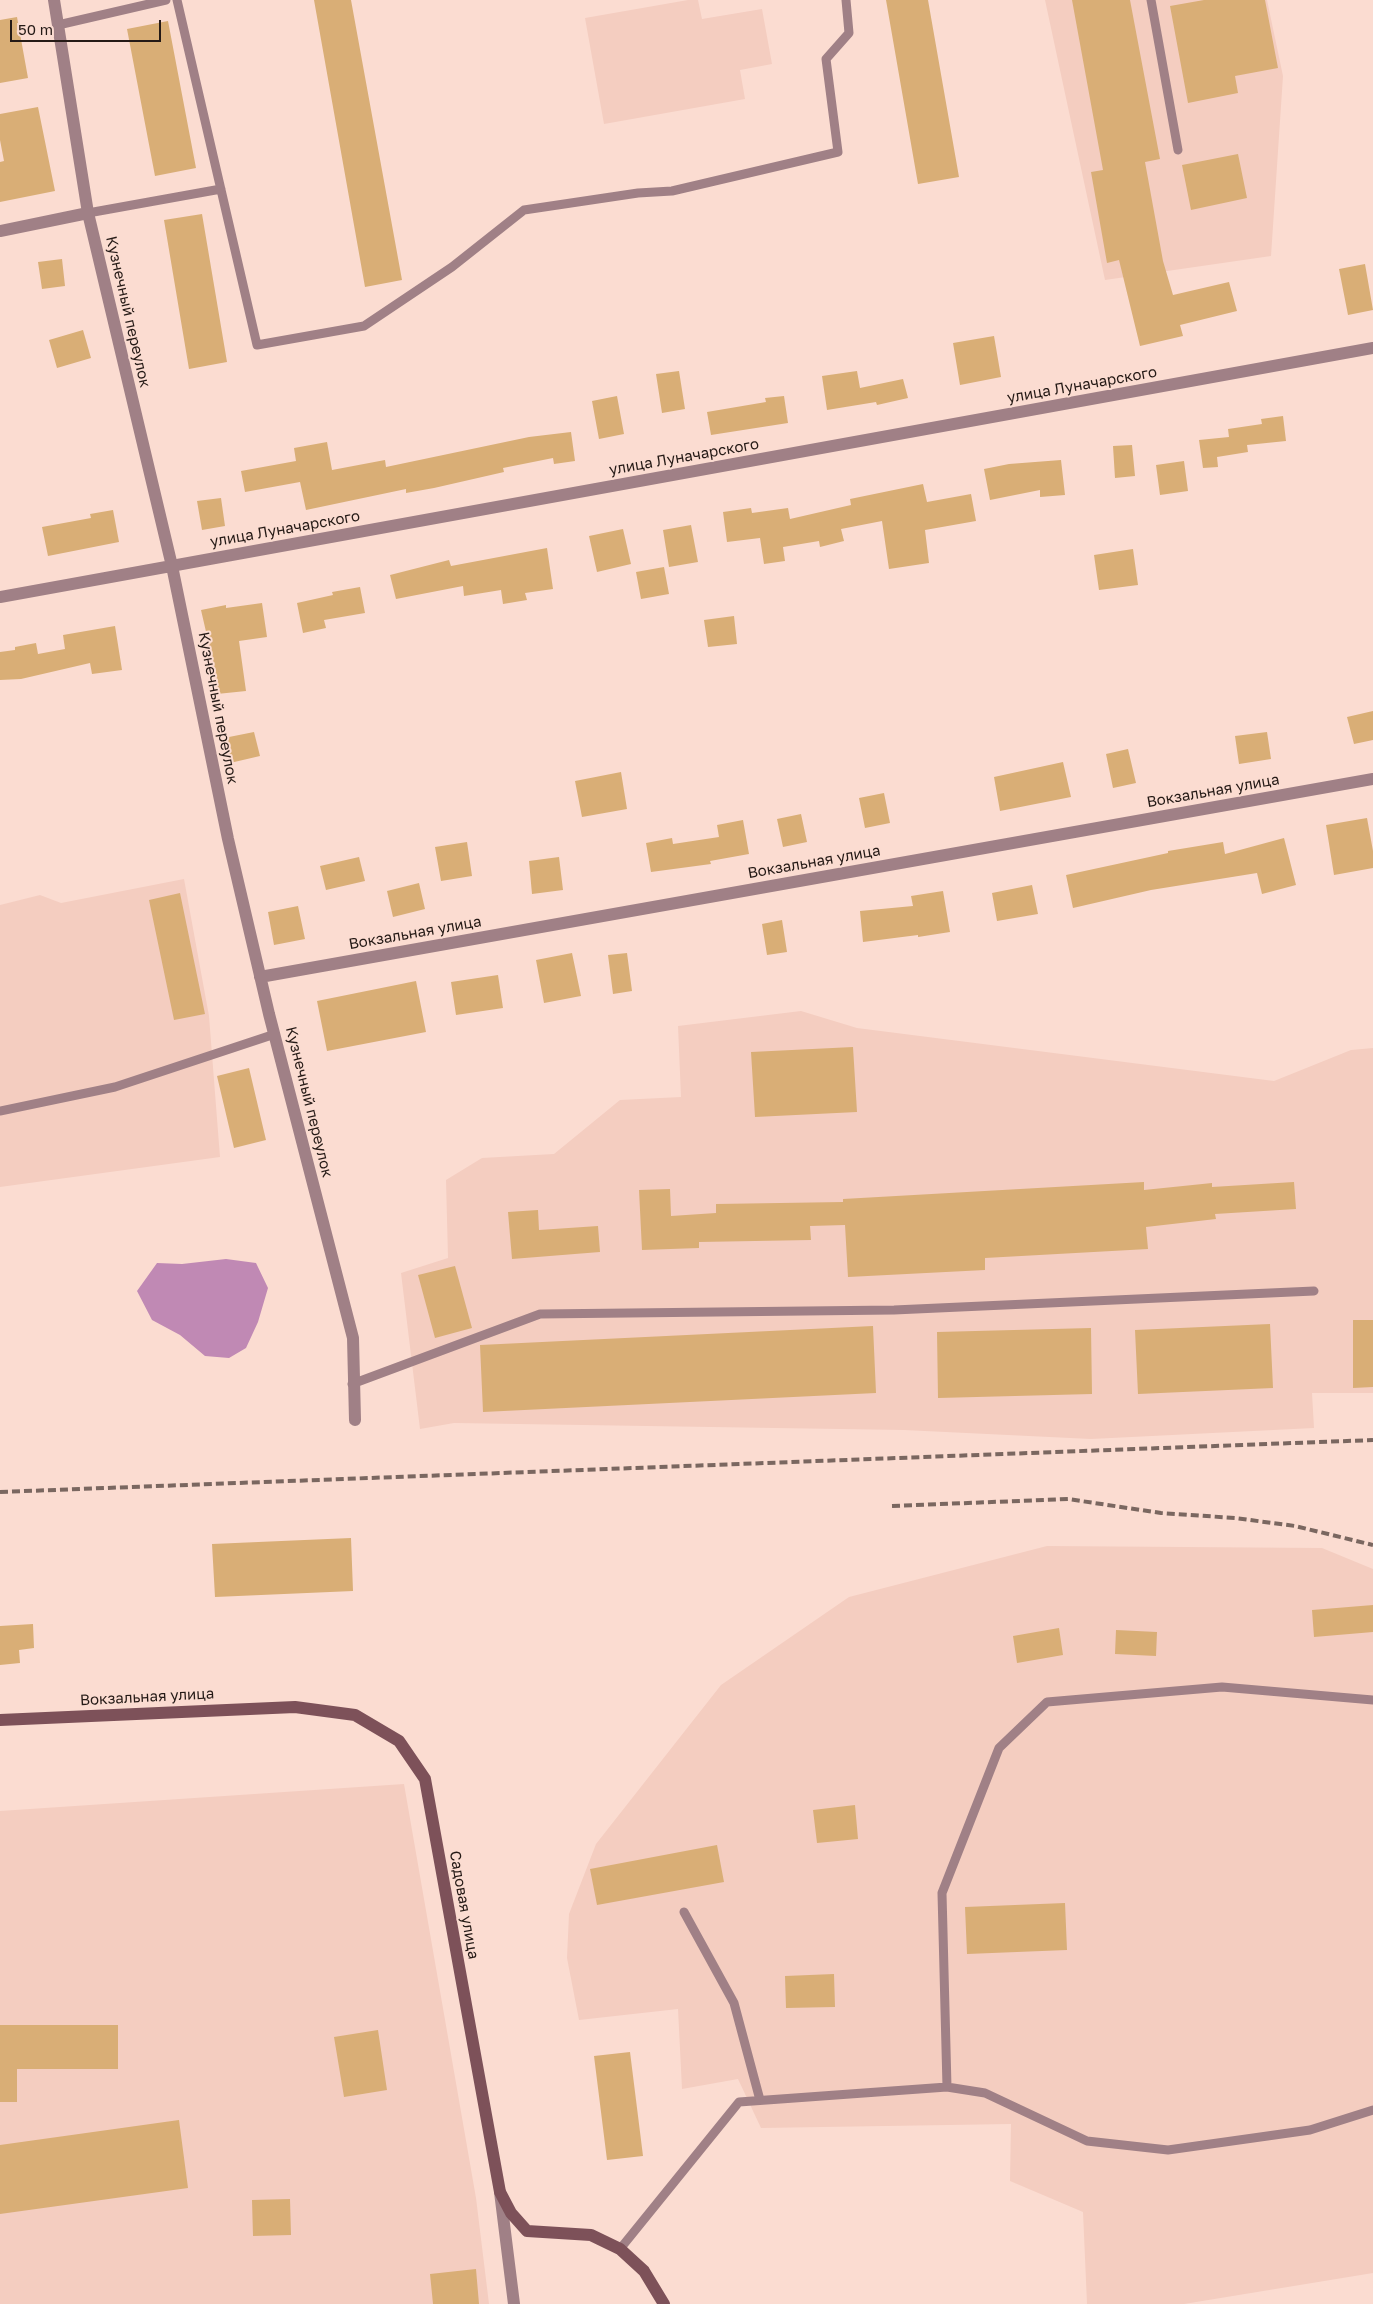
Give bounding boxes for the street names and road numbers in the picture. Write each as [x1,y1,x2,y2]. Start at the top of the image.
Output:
street label: Кузнечный переулок [102,235,154,389]
street label: улица Луначарского [1006,363,1158,407]
street label: улица Луначарского [608,435,760,479]
street label: улица Луначарского [209,507,361,551]
street label: Кузнечный переулок [194,630,242,786]
street label: Вокзальная улица [1145,770,1281,812]
street label: Вокзальная улица [746,841,882,883]
street label: Вокзальная улица [347,912,483,954]
street label: Кузнечный переулок [282,1025,336,1179]
street label: Вокзальная улица [79,1684,215,1710]
street label: Садовая улица [446,1849,482,1961]

